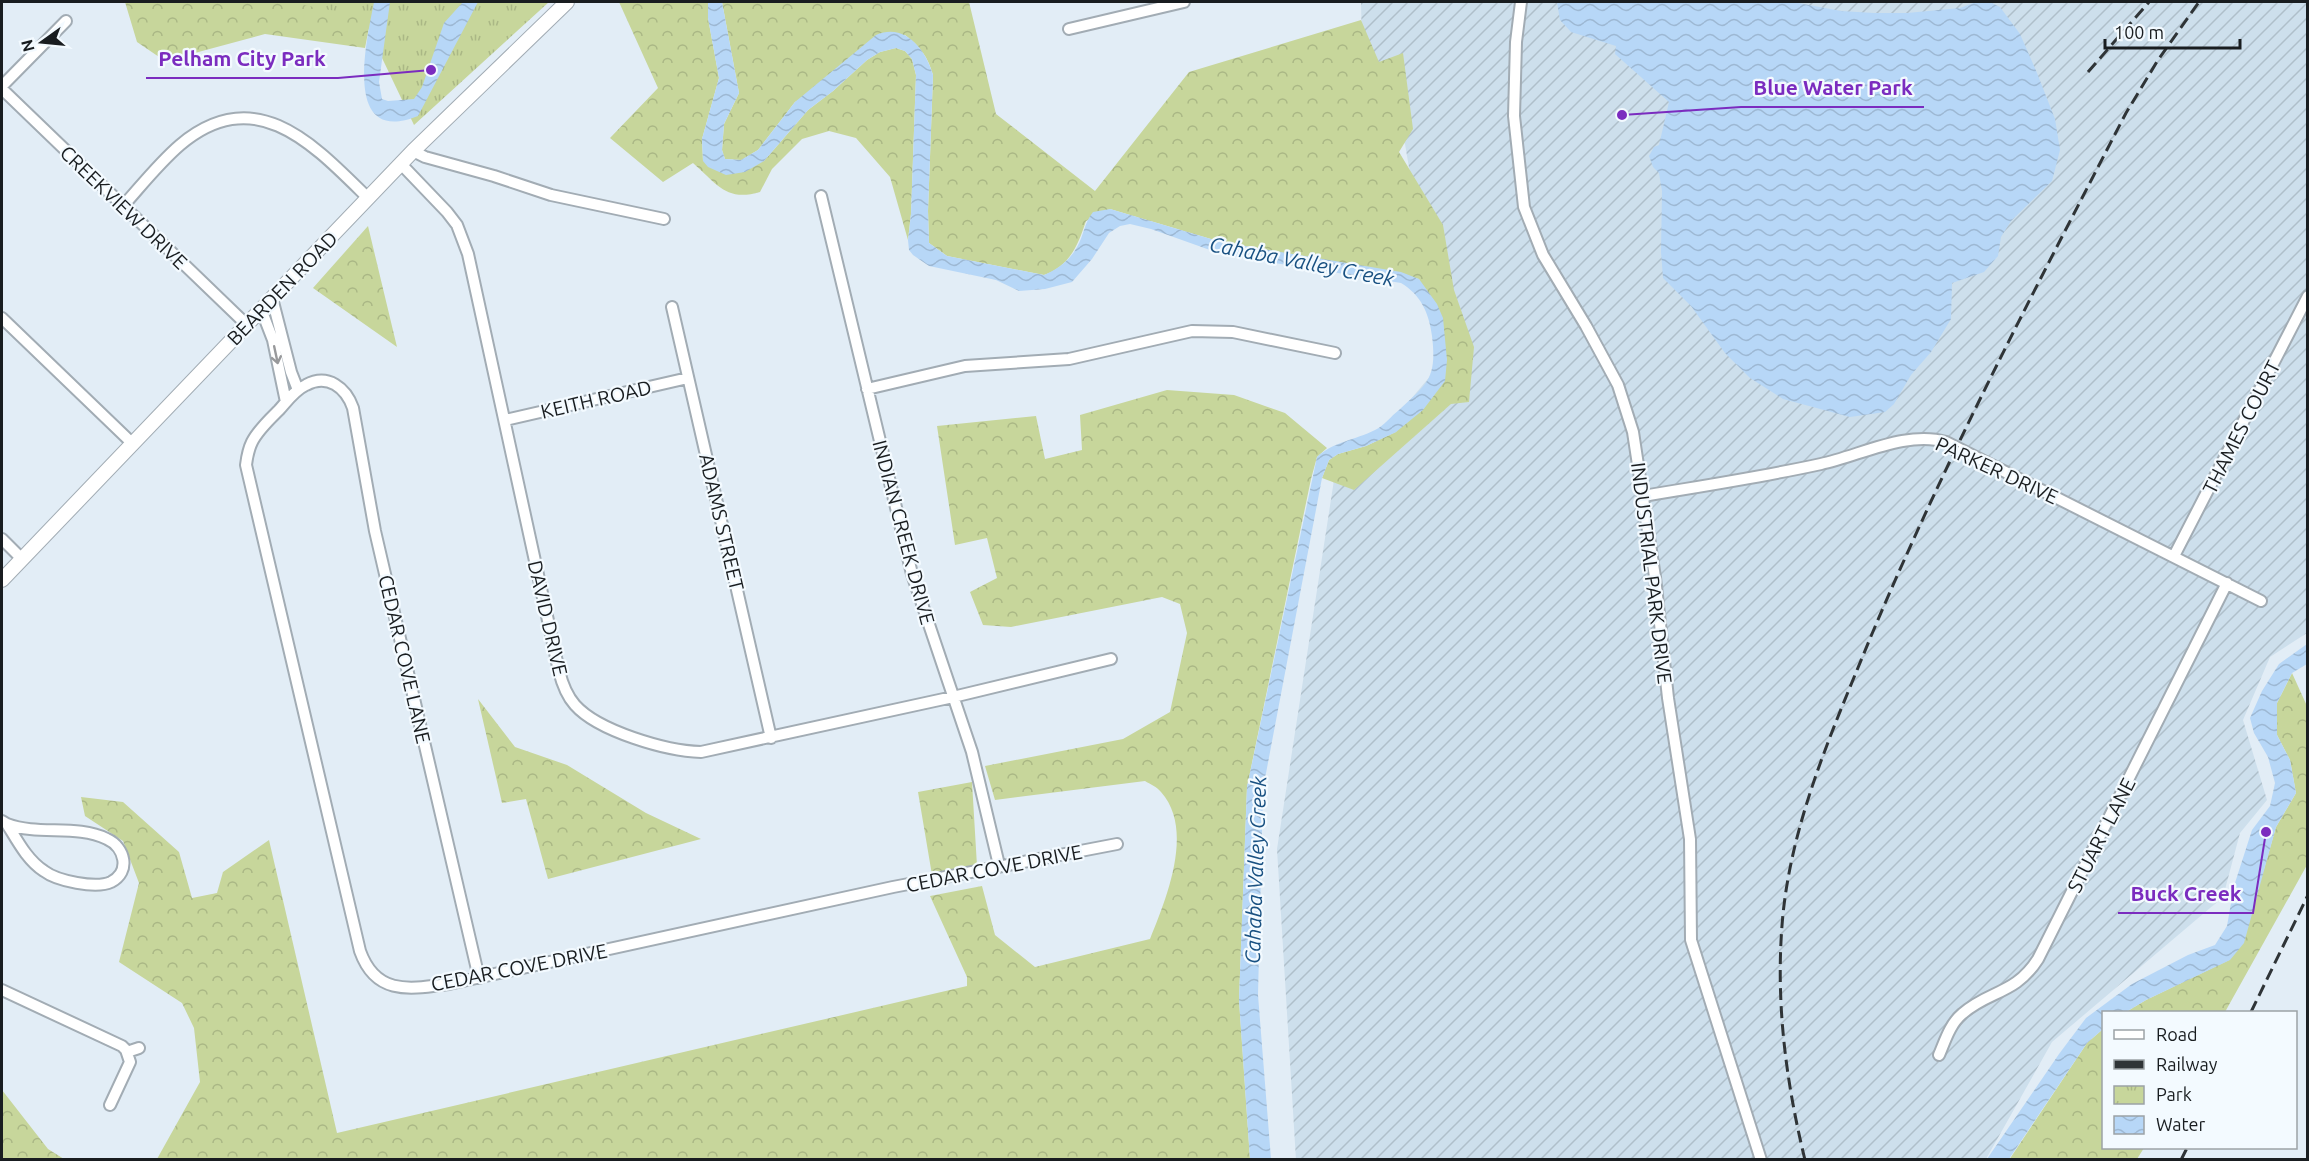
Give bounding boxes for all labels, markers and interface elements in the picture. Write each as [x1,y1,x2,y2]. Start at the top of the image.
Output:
north arrow [12,12,72,72]
scale bar [2105,12,2240,50]
text: 100 m [2114,22,2164,42]
text: N [17,38,38,54]
callout: Pelham City Park [146,39,338,78]
text: Pelham City Park [158,46,326,70]
callout: Blue Water Park [1741,68,1924,107]
text: Blue Water Park [1753,75,1913,99]
street label: CREEKVIEW DRIVE [56,141,192,273]
street label: BEARDEN ROAD [222,226,342,350]
water label: Cahaba Valley Creek [1207,231,1397,291]
one-way arrow [271,345,282,364]
street label: THAMES COURT [2197,356,2285,498]
street label: KEITH ROAD [538,375,654,423]
street label: PARKER DRIVE [1932,432,2062,508]
street label: INDIAN CREEK DRIVE [868,437,940,627]
street label: ADAMS STREET [695,451,749,593]
street label: INDUSTRIAL PARK DRIVE [1627,461,1677,685]
street label: DAVID DRIVE [524,558,572,678]
street label: CEDAR COVE LANE [374,572,436,746]
street label: STUART LANE [2062,774,2140,896]
water label: Cahaba Valley Creek [1240,775,1270,964]
street label: CEDAR COVE DRIVE [904,840,1084,896]
callout: Buck Creek [2118,874,2253,913]
text: Buck Creek [2130,881,2242,905]
street label: CEDAR COVE DRIVE [429,939,609,995]
legend [2102,1011,2297,1149]
text: Road [2156,1024,2198,1044]
text: Railway [2156,1054,2218,1074]
text: Park [2156,1084,2192,1104]
text: Water [2156,1114,2206,1134]

